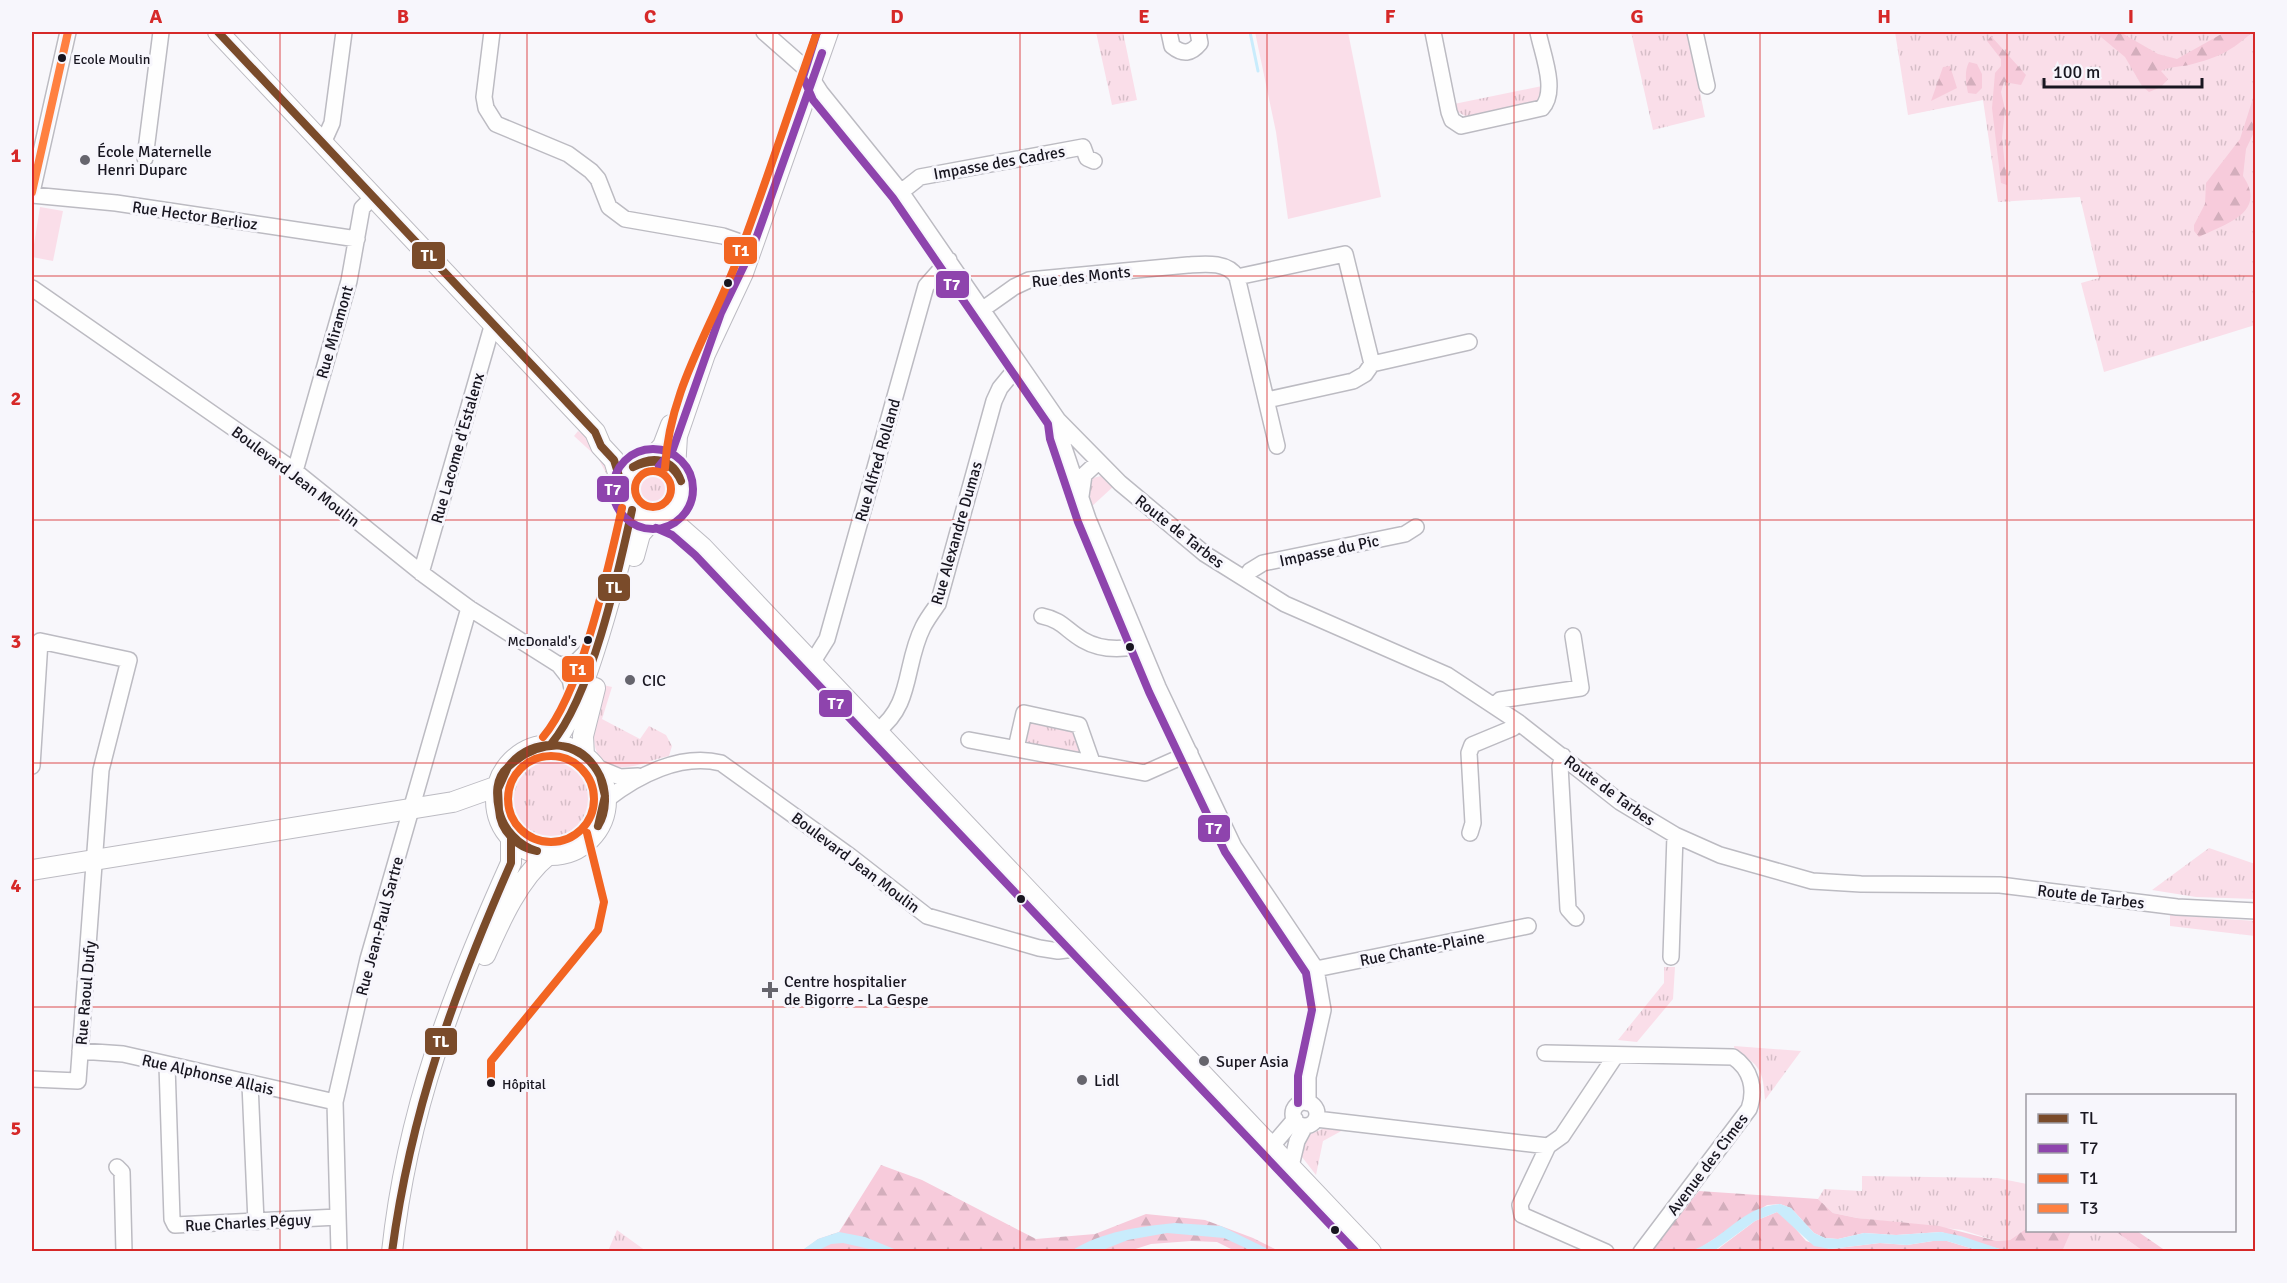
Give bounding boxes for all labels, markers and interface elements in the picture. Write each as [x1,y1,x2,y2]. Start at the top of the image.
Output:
text: A [150,4,163,29]
text: B [397,4,409,29]
text: C [644,4,656,29]
text: D [890,4,904,29]
text: E [1138,4,1150,29]
text: F [1385,4,1396,29]
text: G [1630,4,1644,29]
text: H [1877,4,1891,29]
text: I [2128,4,2134,29]
place label: Ecole Moulin [73,51,150,68]
scale bar [2044,51,2202,89]
marker: Ecole Moulin [56,52,68,64]
text: 100 m [2053,61,2100,83]
place label: École Maternelle Henri Duparc [97,142,212,180]
street label: Impasse des Cadres [932,142,1067,184]
text: 1 [11,143,22,168]
marker: École Maternelle Henri Duparc [78,153,92,167]
street label: Rue Hector Berlioz [131,197,259,235]
line badge: T1 [723,236,758,265]
line badge: TL [411,241,446,270]
text: T1 [733,241,750,261]
text: TL [421,246,438,266]
street label: Rue des Monts [1031,262,1131,292]
line badge: T7 [935,270,970,299]
text: T7 [944,275,961,295]
unlabelled marker [722,277,734,289]
street label: Rue Miramont [312,283,358,381]
street label: Rue Lacome d'Estalenx [427,370,489,526]
text: 2 [11,386,21,411]
street label: Rue Alfred Rolland [851,396,905,524]
street label: Boulevard Jean Moulin [227,422,363,532]
street label: Rue Alexandre Dumas [927,459,987,607]
line badge: T7 [596,475,630,503]
text: T7 [605,480,622,500]
street label: Route de Tarbes [1131,491,1228,573]
street label: Impasse du Pic [1278,531,1381,571]
line badge: TL [597,573,631,602]
text: TL [606,578,623,598]
text: 3 [11,629,21,654]
place label: McDonald's [508,633,577,650]
marker: McDonald's [582,634,594,646]
unlabelled marker [1124,641,1136,653]
line badge: T1 [561,655,595,683]
text: T1 [570,660,587,680]
place label: CIC [642,671,666,691]
marker: CIC [623,673,637,687]
line badge: T7 [818,689,853,718]
text: T7 [828,694,845,714]
street label: Route de Tarbes [1560,751,1659,831]
street label: Boulevard Jean Moulin [787,808,923,918]
line badge: T7 [1197,814,1231,843]
text: T7 [1206,819,1223,839]
street label: Rue Jean-Paul Sartre [352,854,408,998]
text: 4 [11,873,22,898]
street label: Route de Tarbes [2036,881,2146,913]
unlabelled marker [1015,893,1027,905]
street label: Rue Chante-Plaine [1358,927,1486,971]
street label: Rue Raoul Dufy [71,940,101,1046]
place label: Centre hospitalier de Bigorre - La Gespe [784,972,929,1010]
marker: Centre hospitalier de Bigorre - La Gespe [761,981,779,999]
line badge: TL [424,1027,458,1056]
text: TL [433,1032,450,1052]
street label: Rue Alphonse Allais [140,1050,276,1100]
place label: Super Asia [1216,1052,1289,1072]
marker: Super Asia [1197,1054,1211,1068]
place label: Lidl [1094,1071,1120,1091]
marker: Lidl [1075,1073,1089,1087]
place label: Hôpital [502,1076,546,1093]
marker: Hôpital [485,1077,497,1089]
legend [2026,1094,2236,1232]
text: TL [2080,1107,2098,1129]
street label: Avenue des Cimes [1663,1110,1753,1219]
text: 5 [11,1116,21,1141]
text: T7 [2080,1137,2099,1159]
text: T1 [2080,1167,2099,1189]
text: T3 [2080,1197,2099,1219]
street label: Rue Charles Péguy [184,1210,312,1236]
unlabelled marker [1329,1224,1341,1236]

